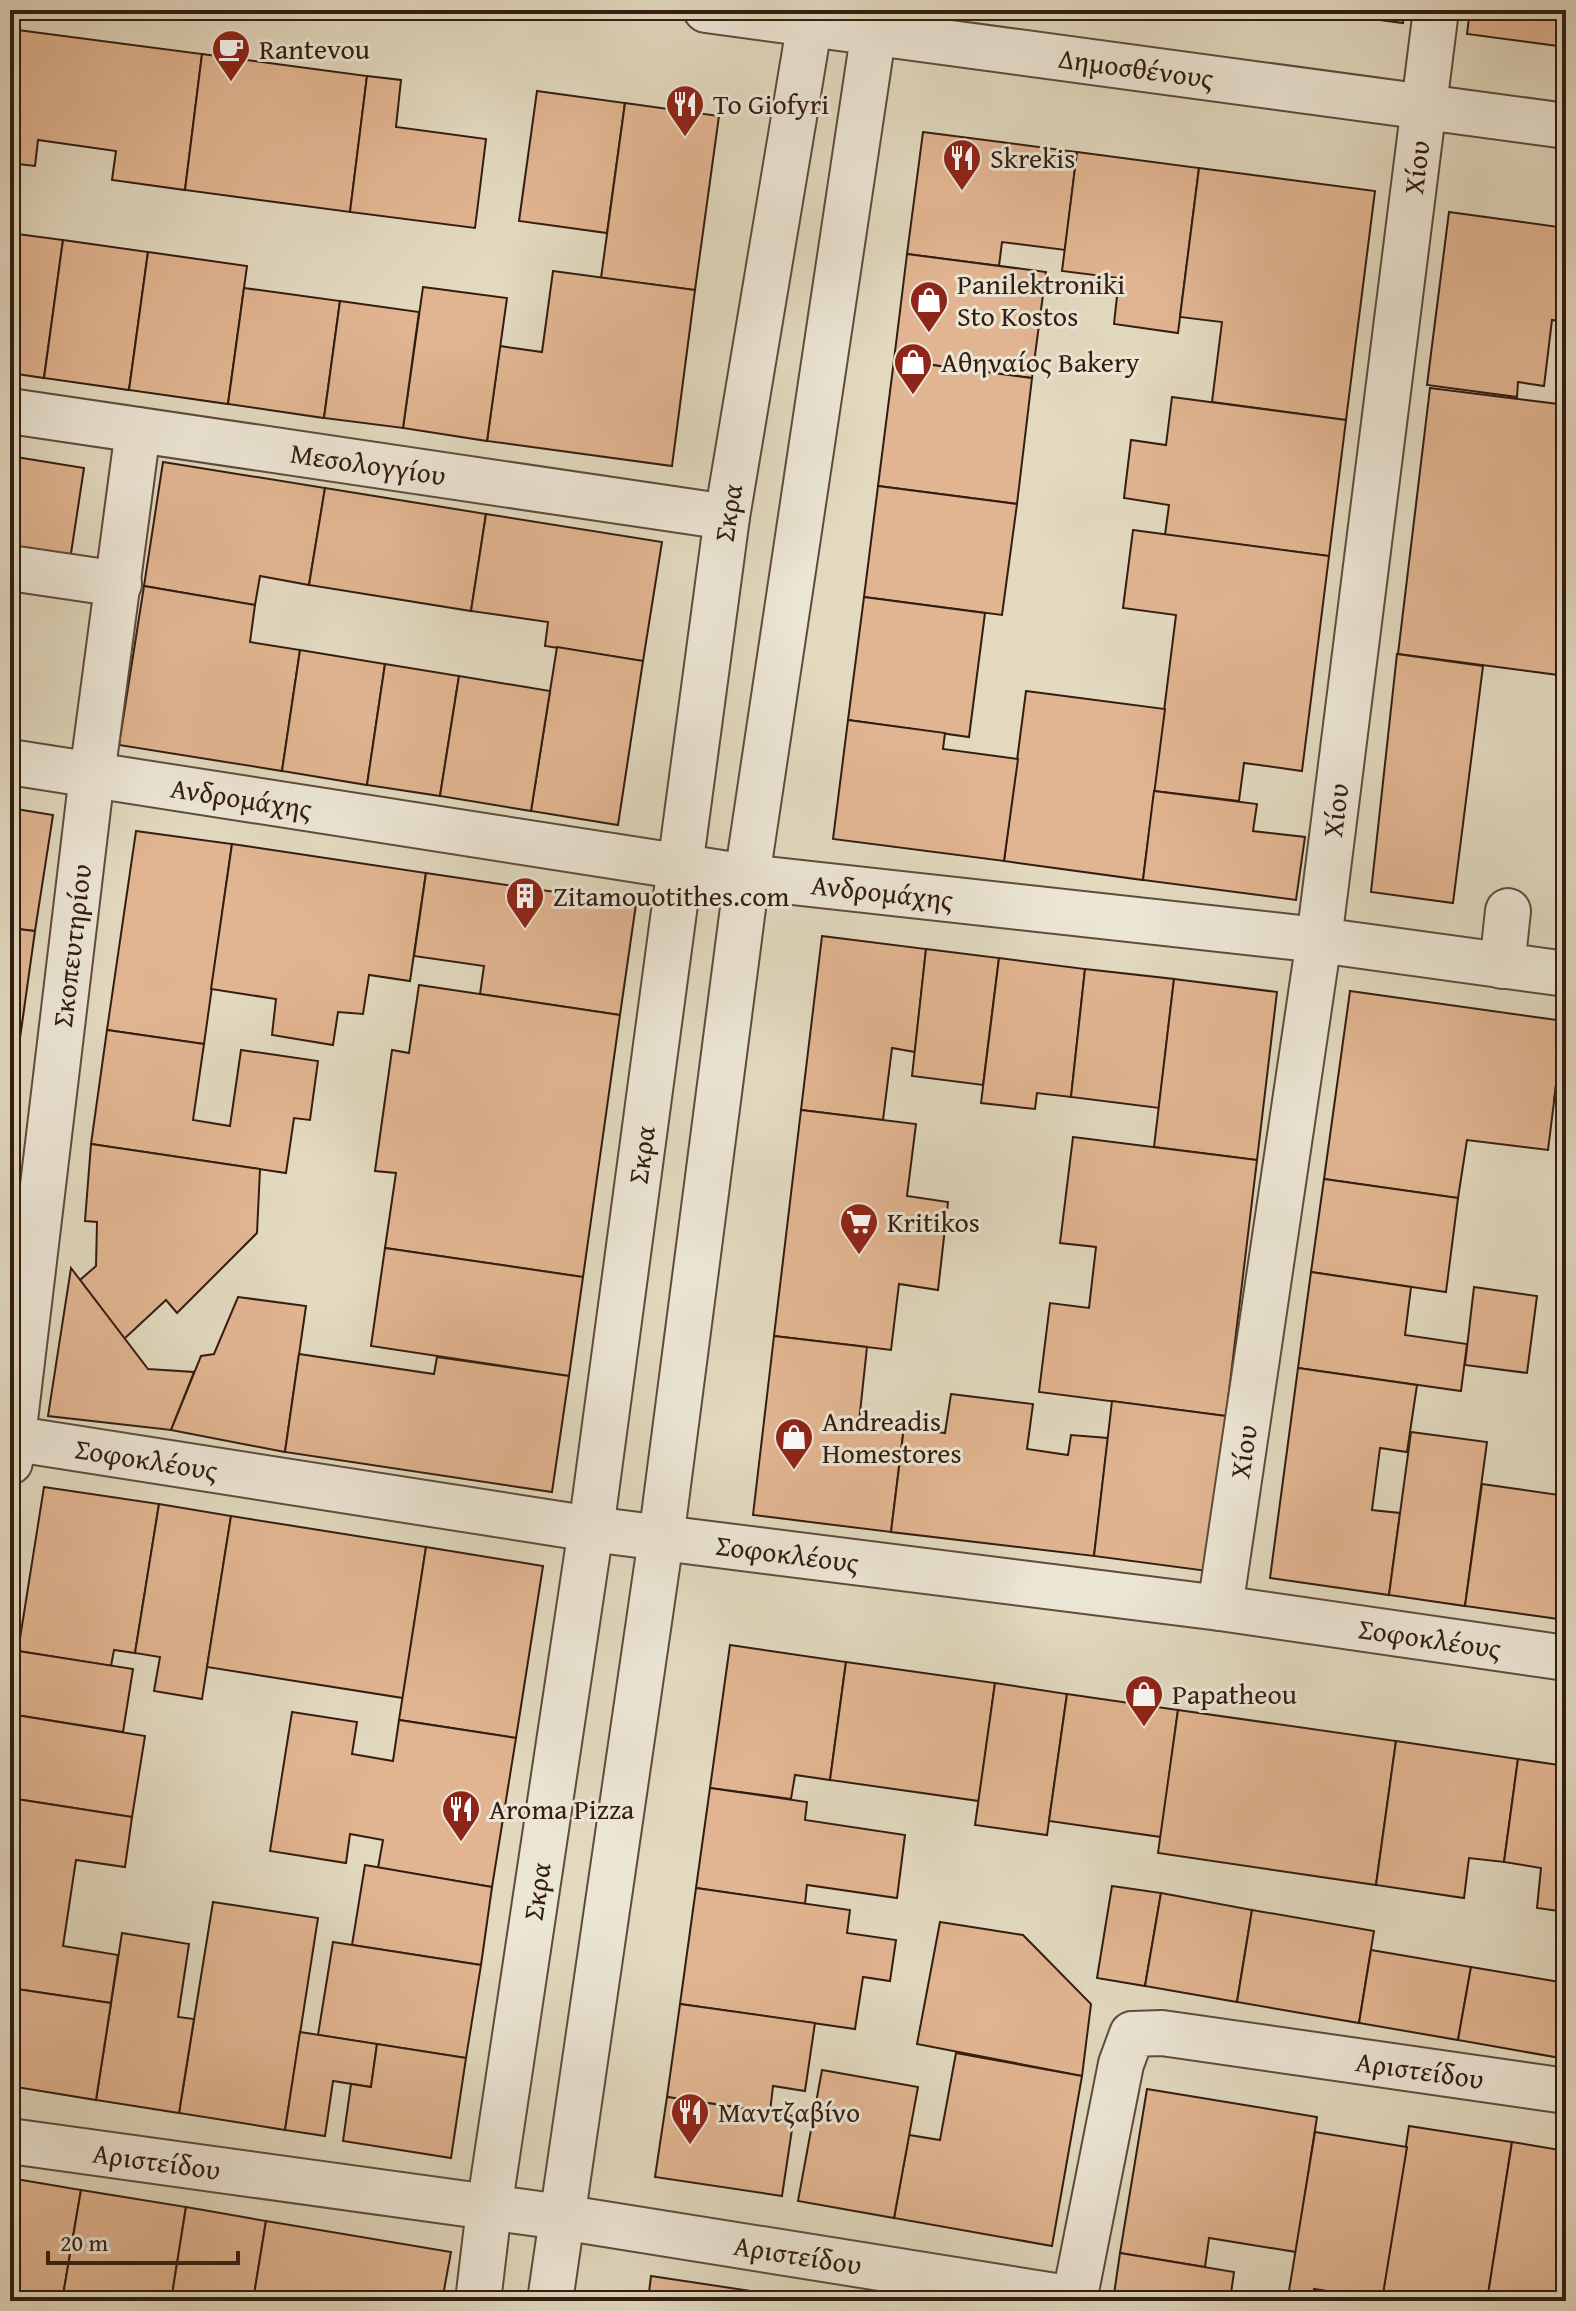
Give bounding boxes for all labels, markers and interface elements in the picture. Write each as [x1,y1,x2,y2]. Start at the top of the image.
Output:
cafe icon: Rantevou [210,28,252,83]
place label: Rantevou [259,28,370,69]
street label: Δημοσθένους [1056,37,1216,98]
restaurant icon: To Giofyri [664,83,706,138]
place label: To Giofyri [713,83,829,124]
restaurant icon: Skrekis [941,137,983,192]
place label: Skrekis [990,137,1075,178]
street label: Χίου [1392,138,1439,197]
place label: Panilektroniki Sto Kostos [957,263,1125,336]
shop icon: Panilektroniki Sto Kostos [908,279,950,334]
shop icon: Αθηναίος Bakery [892,341,934,396]
place label: Αθηναίος Bakery [941,341,1139,382]
street label: Μεσολογγίου [288,432,449,495]
street label: Σκρα [703,480,752,544]
street label: Ανδρομάχης [168,766,315,829]
street label: Χίου [1311,781,1359,840]
street label: Σκοπευτηρίου [41,862,101,1029]
street label: Ανδρομάχης [809,863,956,920]
building icon: Zitamouotithes.com [504,875,546,930]
place label: Zitamouotithes.com [553,875,790,916]
street label: Σκρα [617,1123,665,1186]
supermarket icon: Kritikos [838,1201,880,1256]
place label: Kritikos [887,1201,980,1242]
place label: Andreadis Homestores [822,1400,962,1473]
shop icon: Andreadis Homestores [773,1416,815,1471]
street label: Χίου [1218,1422,1267,1481]
street label: Σοφοκλέους [72,1427,221,1490]
street label: Σοφοκλέους [713,1524,862,1582]
street label: Σοφοκλέους [1356,1607,1504,1668]
shop icon: Papatheou [1123,1673,1165,1728]
place label: Papatheou [1172,1673,1297,1714]
restaurant icon: Aroma Pizza [440,1788,482,1843]
place label: Aroma Pizza [489,1788,635,1829]
street label: Σκρα [512,1859,561,1923]
street label: Αριστείδου [1353,2040,1487,2099]
restaurant icon: Μαντζαβίνο [669,2091,711,2146]
place label: Μαντζαβίνο [718,2091,860,2132]
street label: Αριστείδου [90,2132,223,2190]
scale bar [48,2215,238,2265]
street label: Αριστείδου [731,2224,865,2285]
text: 20 m [60,2225,108,2260]

